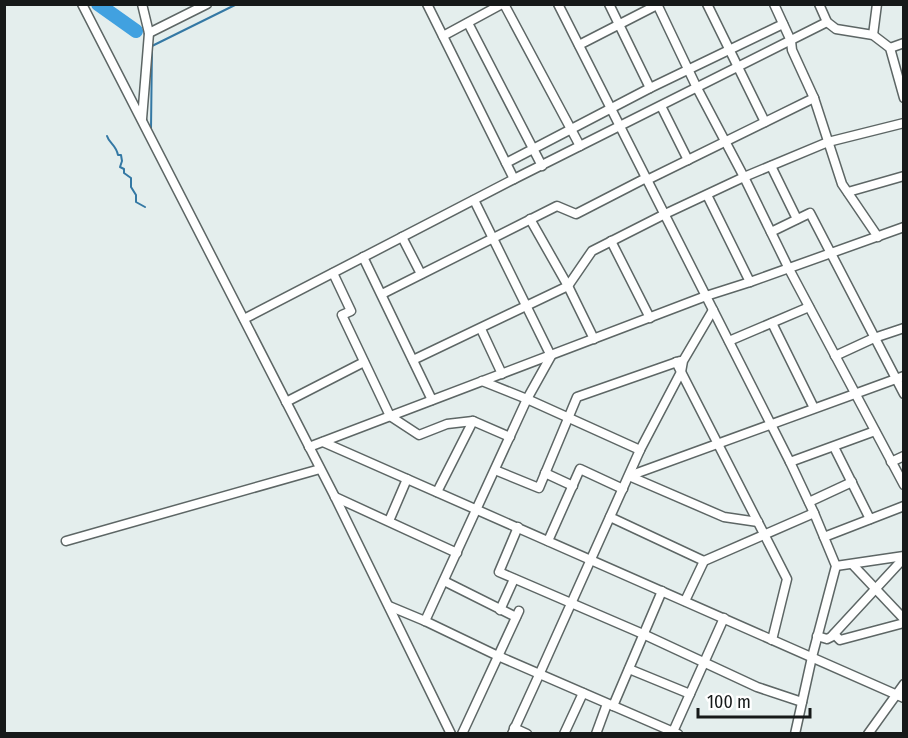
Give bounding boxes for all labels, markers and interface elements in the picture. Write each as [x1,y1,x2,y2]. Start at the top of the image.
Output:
scale bar [698,681,810,719]
text: 100 m [707,691,751,713]

